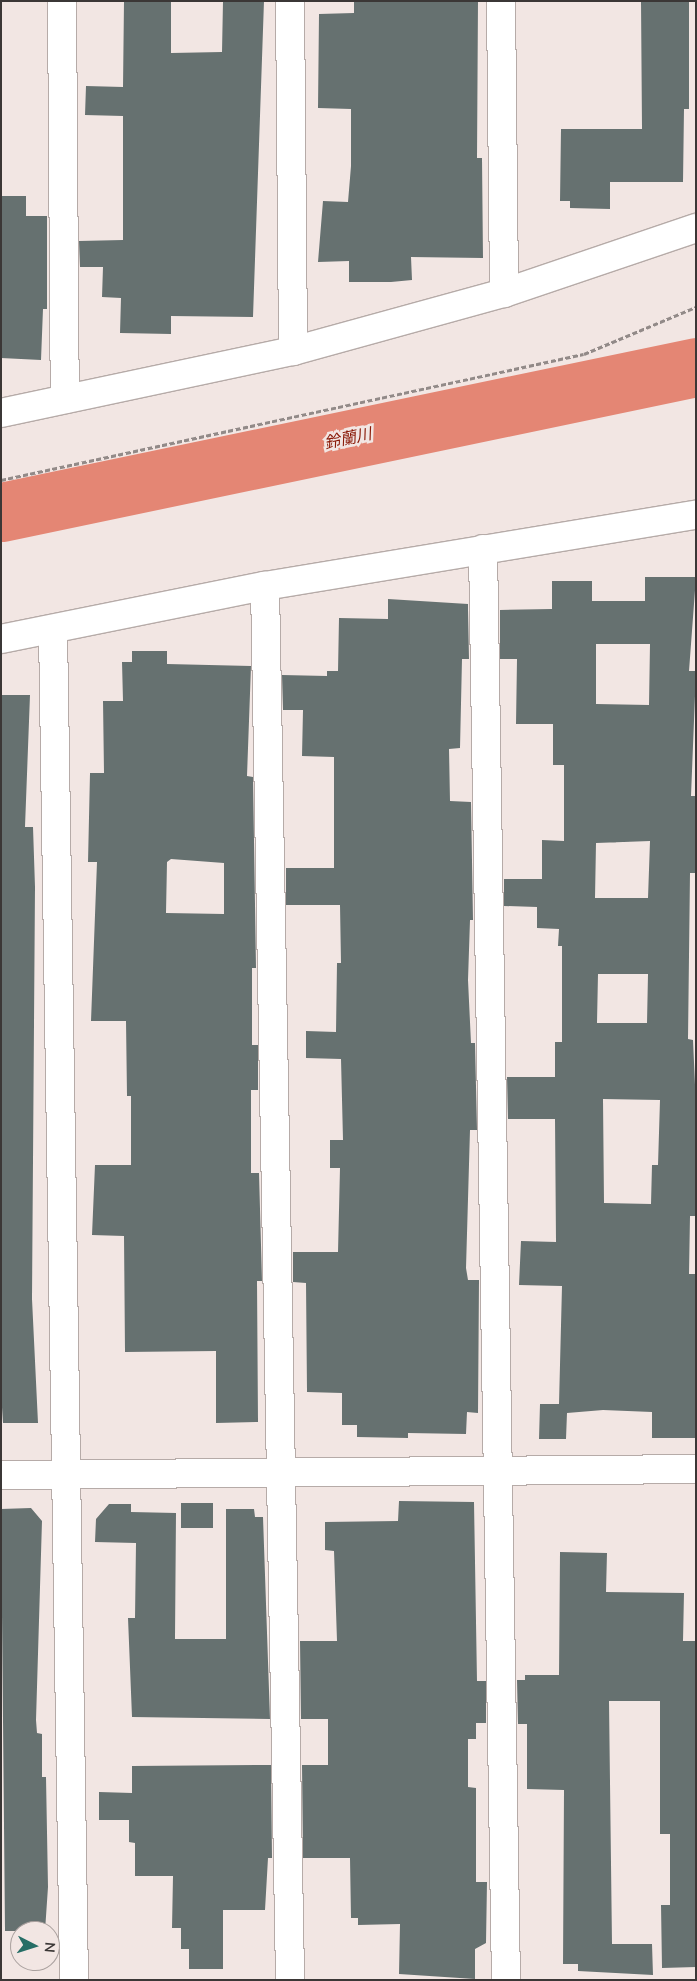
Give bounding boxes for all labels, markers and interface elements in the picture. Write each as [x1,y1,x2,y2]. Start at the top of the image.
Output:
water label: 鈴蘭川 [323,425,373,453]
north arrow [10,1921,60,1971]
text: N [40,1941,59,1953]

